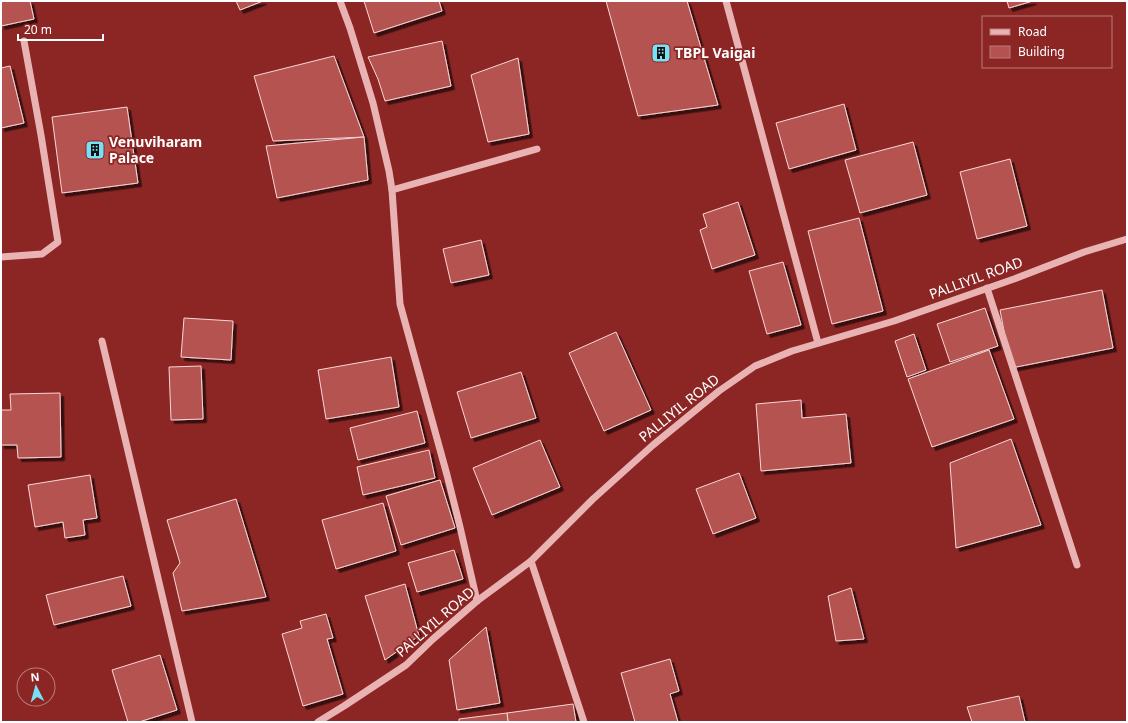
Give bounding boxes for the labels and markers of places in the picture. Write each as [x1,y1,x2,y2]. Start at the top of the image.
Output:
building icon: TBPL Vaigai [650,42,672,64]
place label: TBPL Vaigai [675,43,755,62]
place label: Venuviharam Palace [109,132,202,167]
building icon: Venuviharam Palace [84,139,106,161]

